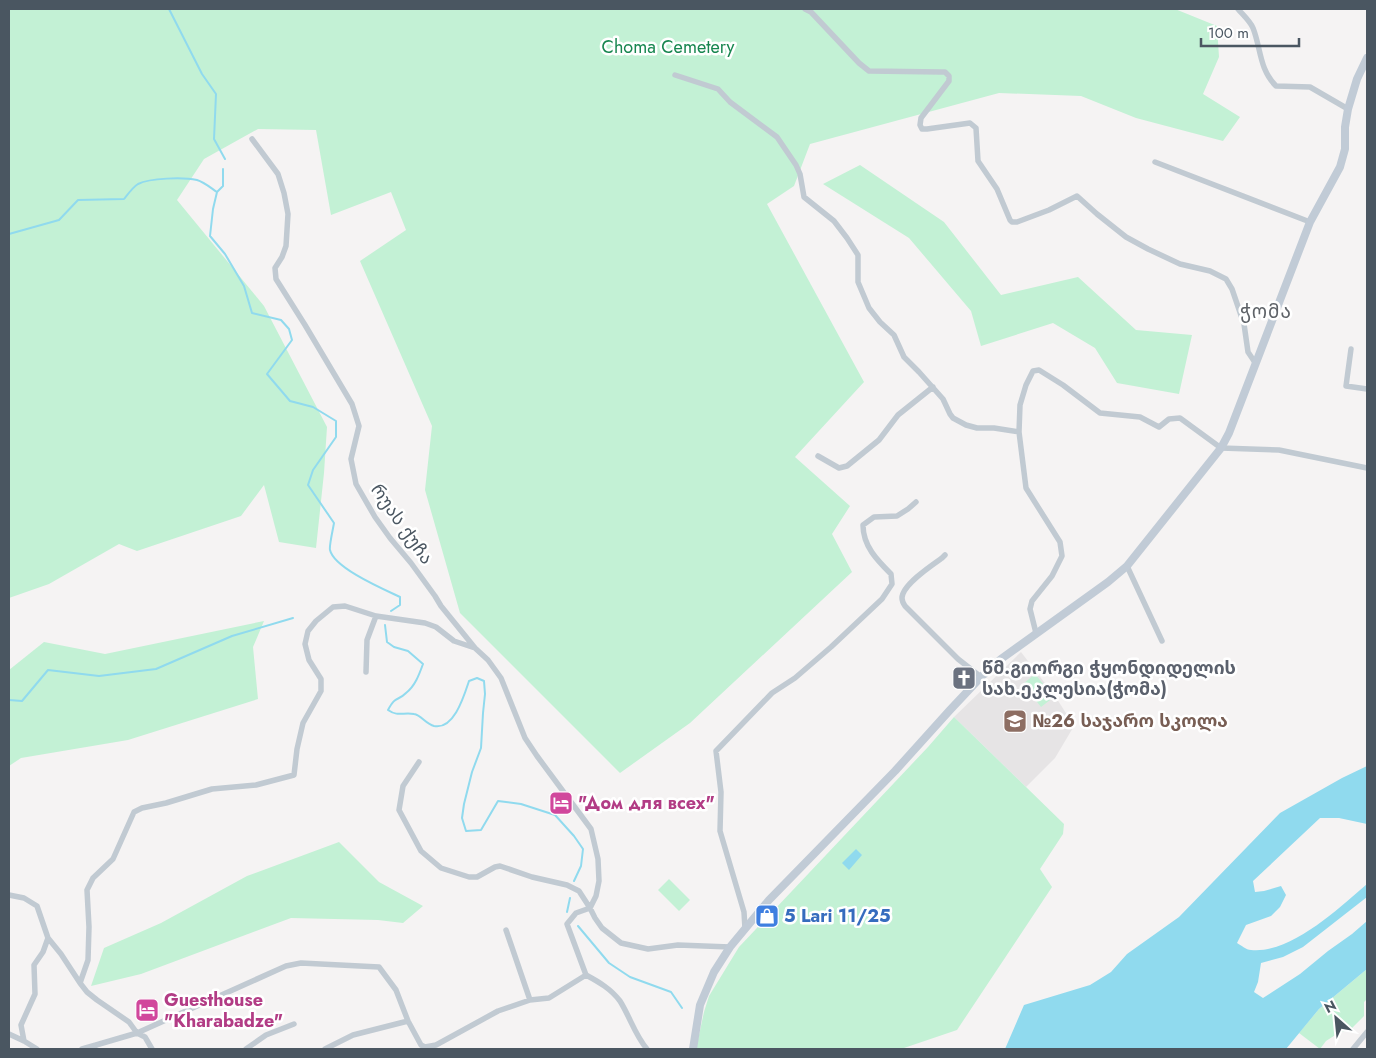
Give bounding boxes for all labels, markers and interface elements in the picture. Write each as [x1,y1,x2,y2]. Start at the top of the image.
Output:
scale bar [1201,15,1298,47]
text: 100 m [1208,22,1249,44]
park label: Choma Cemetery [602,34,734,60]
district label: ჭომა [1240,298,1292,325]
street label: რუას ქუჩა [365,478,439,570]
place label: წმ.გიორგი ჭყონდიდელის სახ.ეკლესია(ჭომა) [982,655,1236,702]
church icon: წმ.გიორგი ჭყონდიდელის სახ.ეკლესია(ჭომა) [951,665,977,691]
school or university icon: №26 საჯარო სკოლა [1002,708,1028,734]
place label: №26 საჯარო სკოლა [1032,708,1228,734]
hotel icon: "Дом для всех" [548,790,574,816]
place label: "Дом для всех" [578,790,715,816]
shop icon: 5 Lari 11/25 [754,903,780,929]
place label: 5 Lari 11/25 [784,903,891,929]
place label: Guesthouse "Kharabadze" [164,987,283,1034]
north arrow [1311,993,1361,1043]
text: N [1321,995,1340,1018]
hotel icon: Guesthouse "Kharabadze" [134,997,160,1023]

